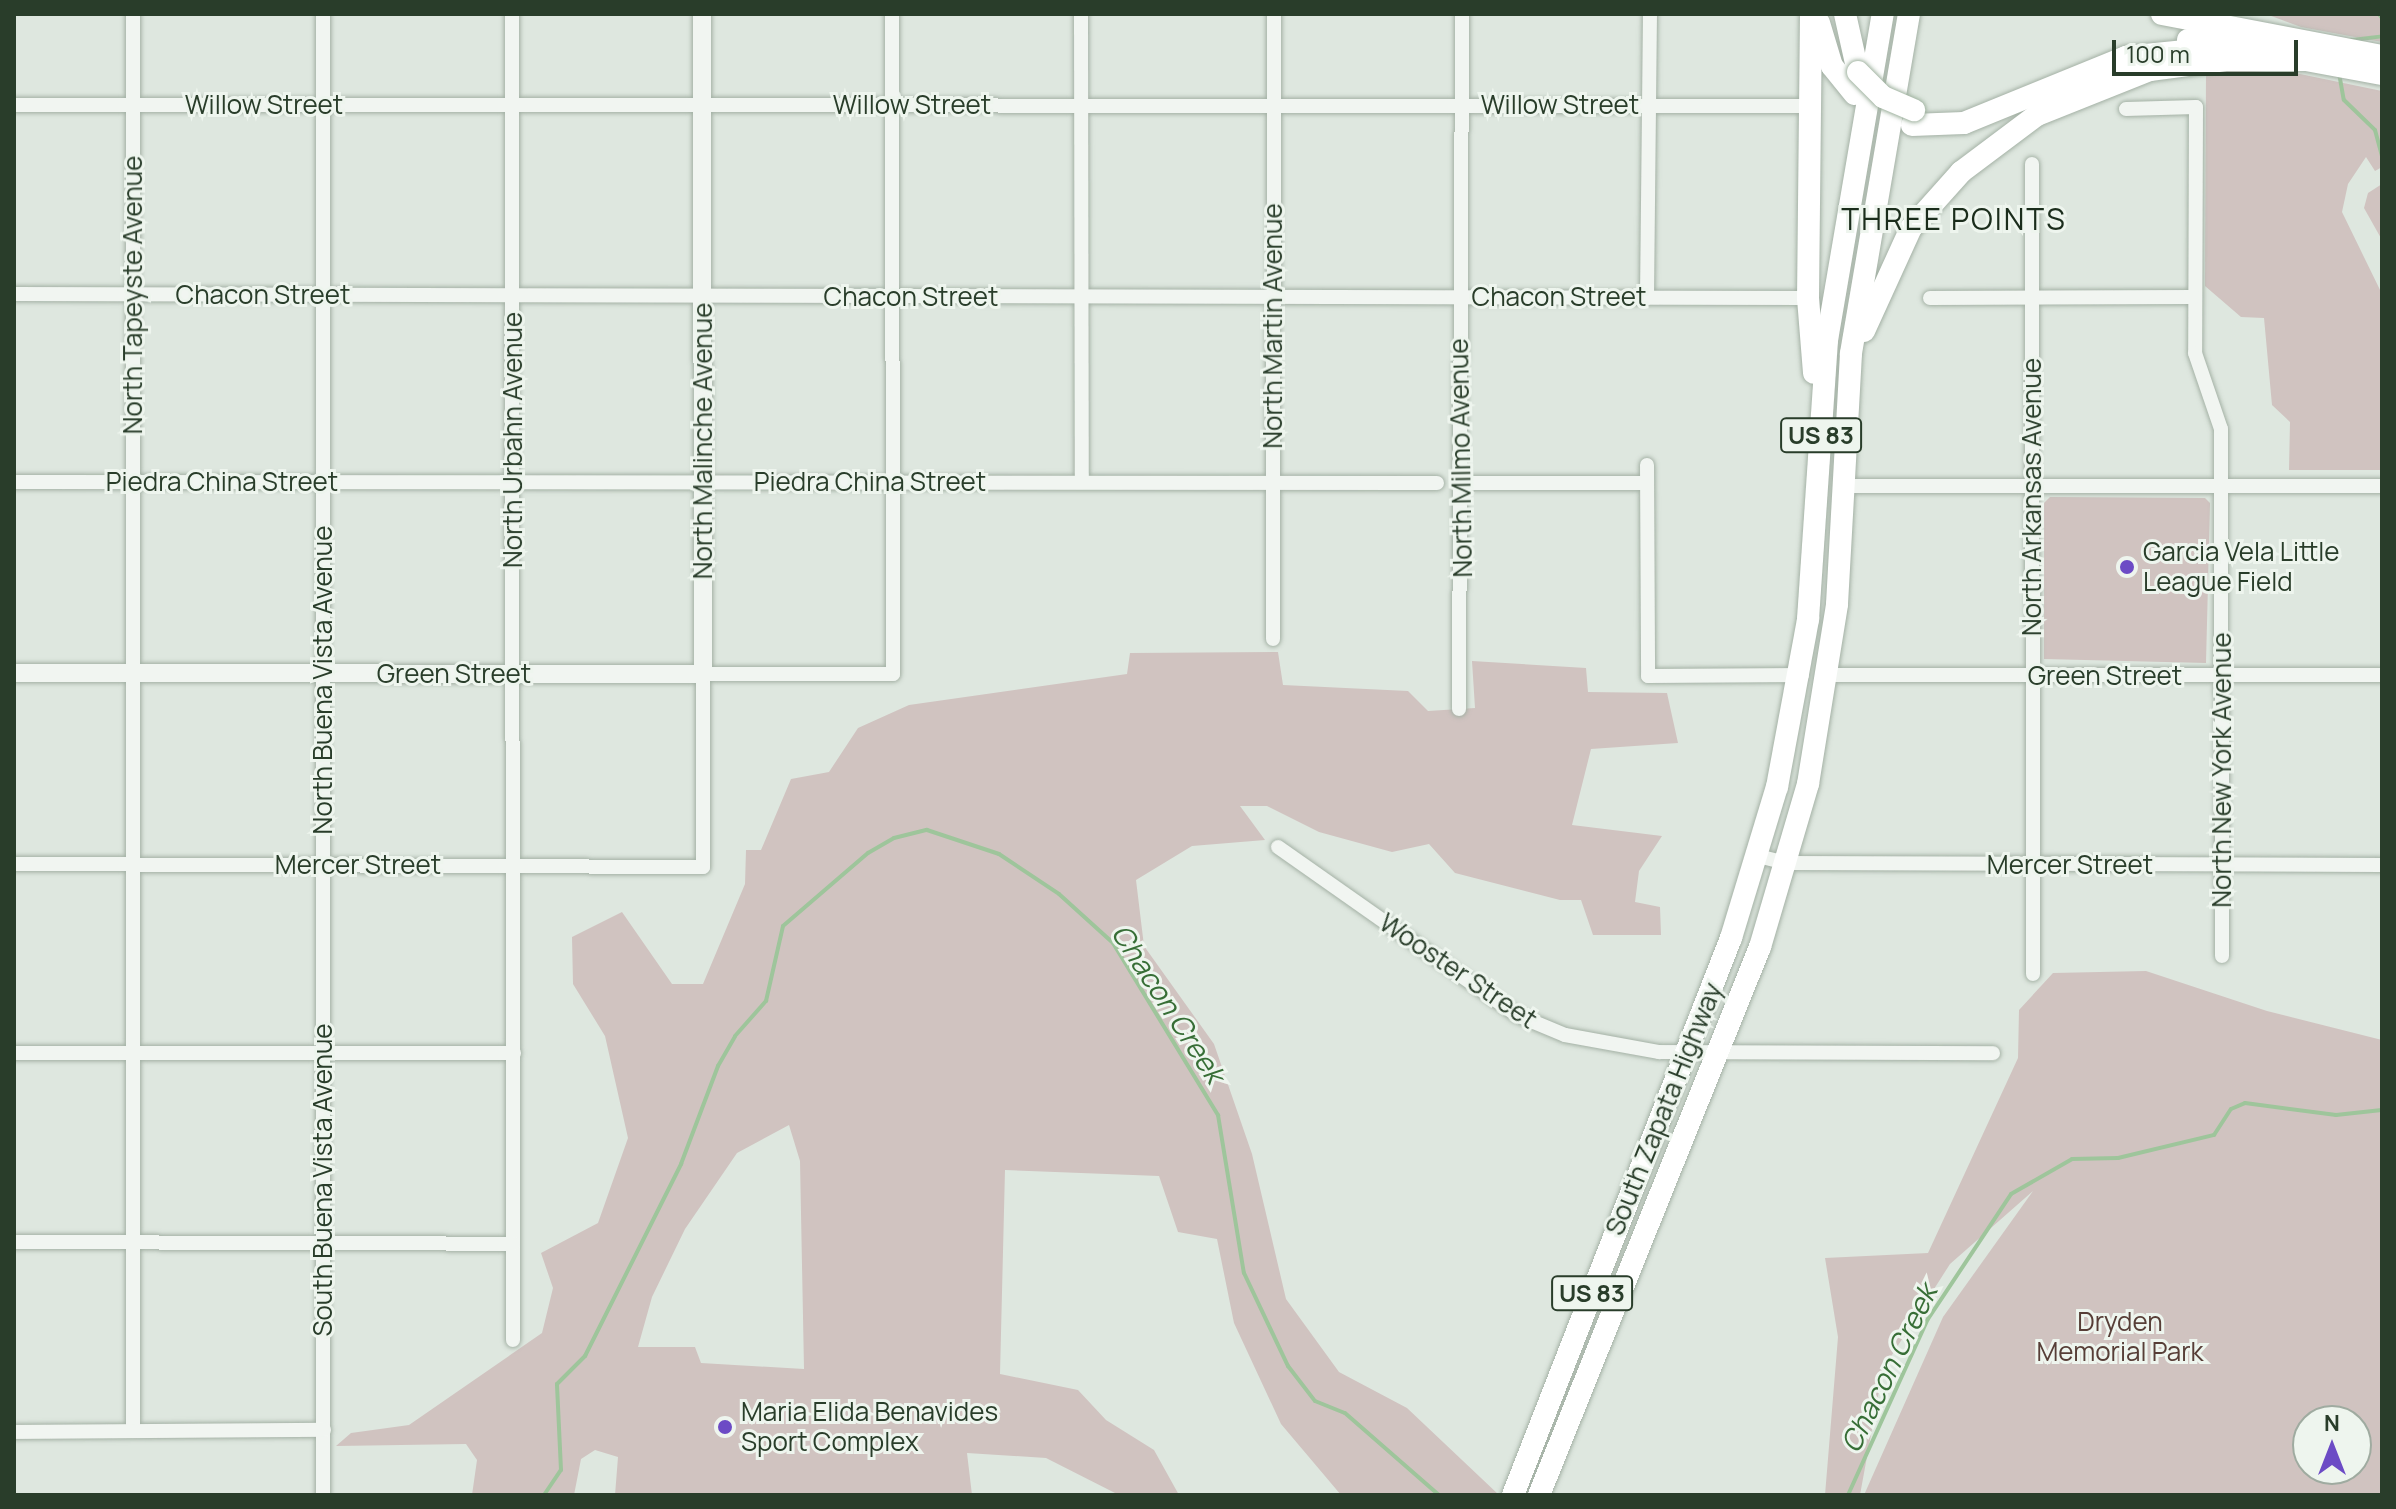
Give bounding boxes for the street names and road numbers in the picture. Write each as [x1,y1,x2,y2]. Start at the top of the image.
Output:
street label: Willow Street [185,89,343,121]
street label: Willow Street [833,89,991,121]
street label: Willow Street [1481,89,1639,121]
street label: North Tapeyste Avenue [117,156,149,434]
street label: North Martin Avenue [1257,203,1289,449]
street label: Chacon Street [176,279,350,311]
street label: Chacon Street [824,281,998,313]
street label: Chacon Street [1472,281,1646,313]
street label: North Malinche Avenue [687,303,719,579]
street label: North Urbahn Avenue [497,312,529,568]
street label: North Milmo Avenue [1443,338,1479,578]
street label: North Arkansas Avenue [2016,358,2048,636]
road number: US 83 [1779,415,1863,455]
street label: Piedra China Street [106,466,338,498]
street label: Piedra China Street [754,466,986,498]
street label: North Buena Vista Avenue [307,526,339,834]
street label: North New York Avenue [2206,632,2238,908]
street label: Green Street [377,658,531,690]
street label: Green Street [2028,660,2182,692]
street label: Mercer Street [275,849,441,881]
street label: Mercer Street [1987,849,2153,881]
street label: Wooster Street [1373,907,1543,1035]
street label: South Zapata Highway [1599,978,1729,1240]
street label: South Buena Vista Avenue [307,1023,339,1337]
road number: US 83 [1550,1273,1634,1313]

